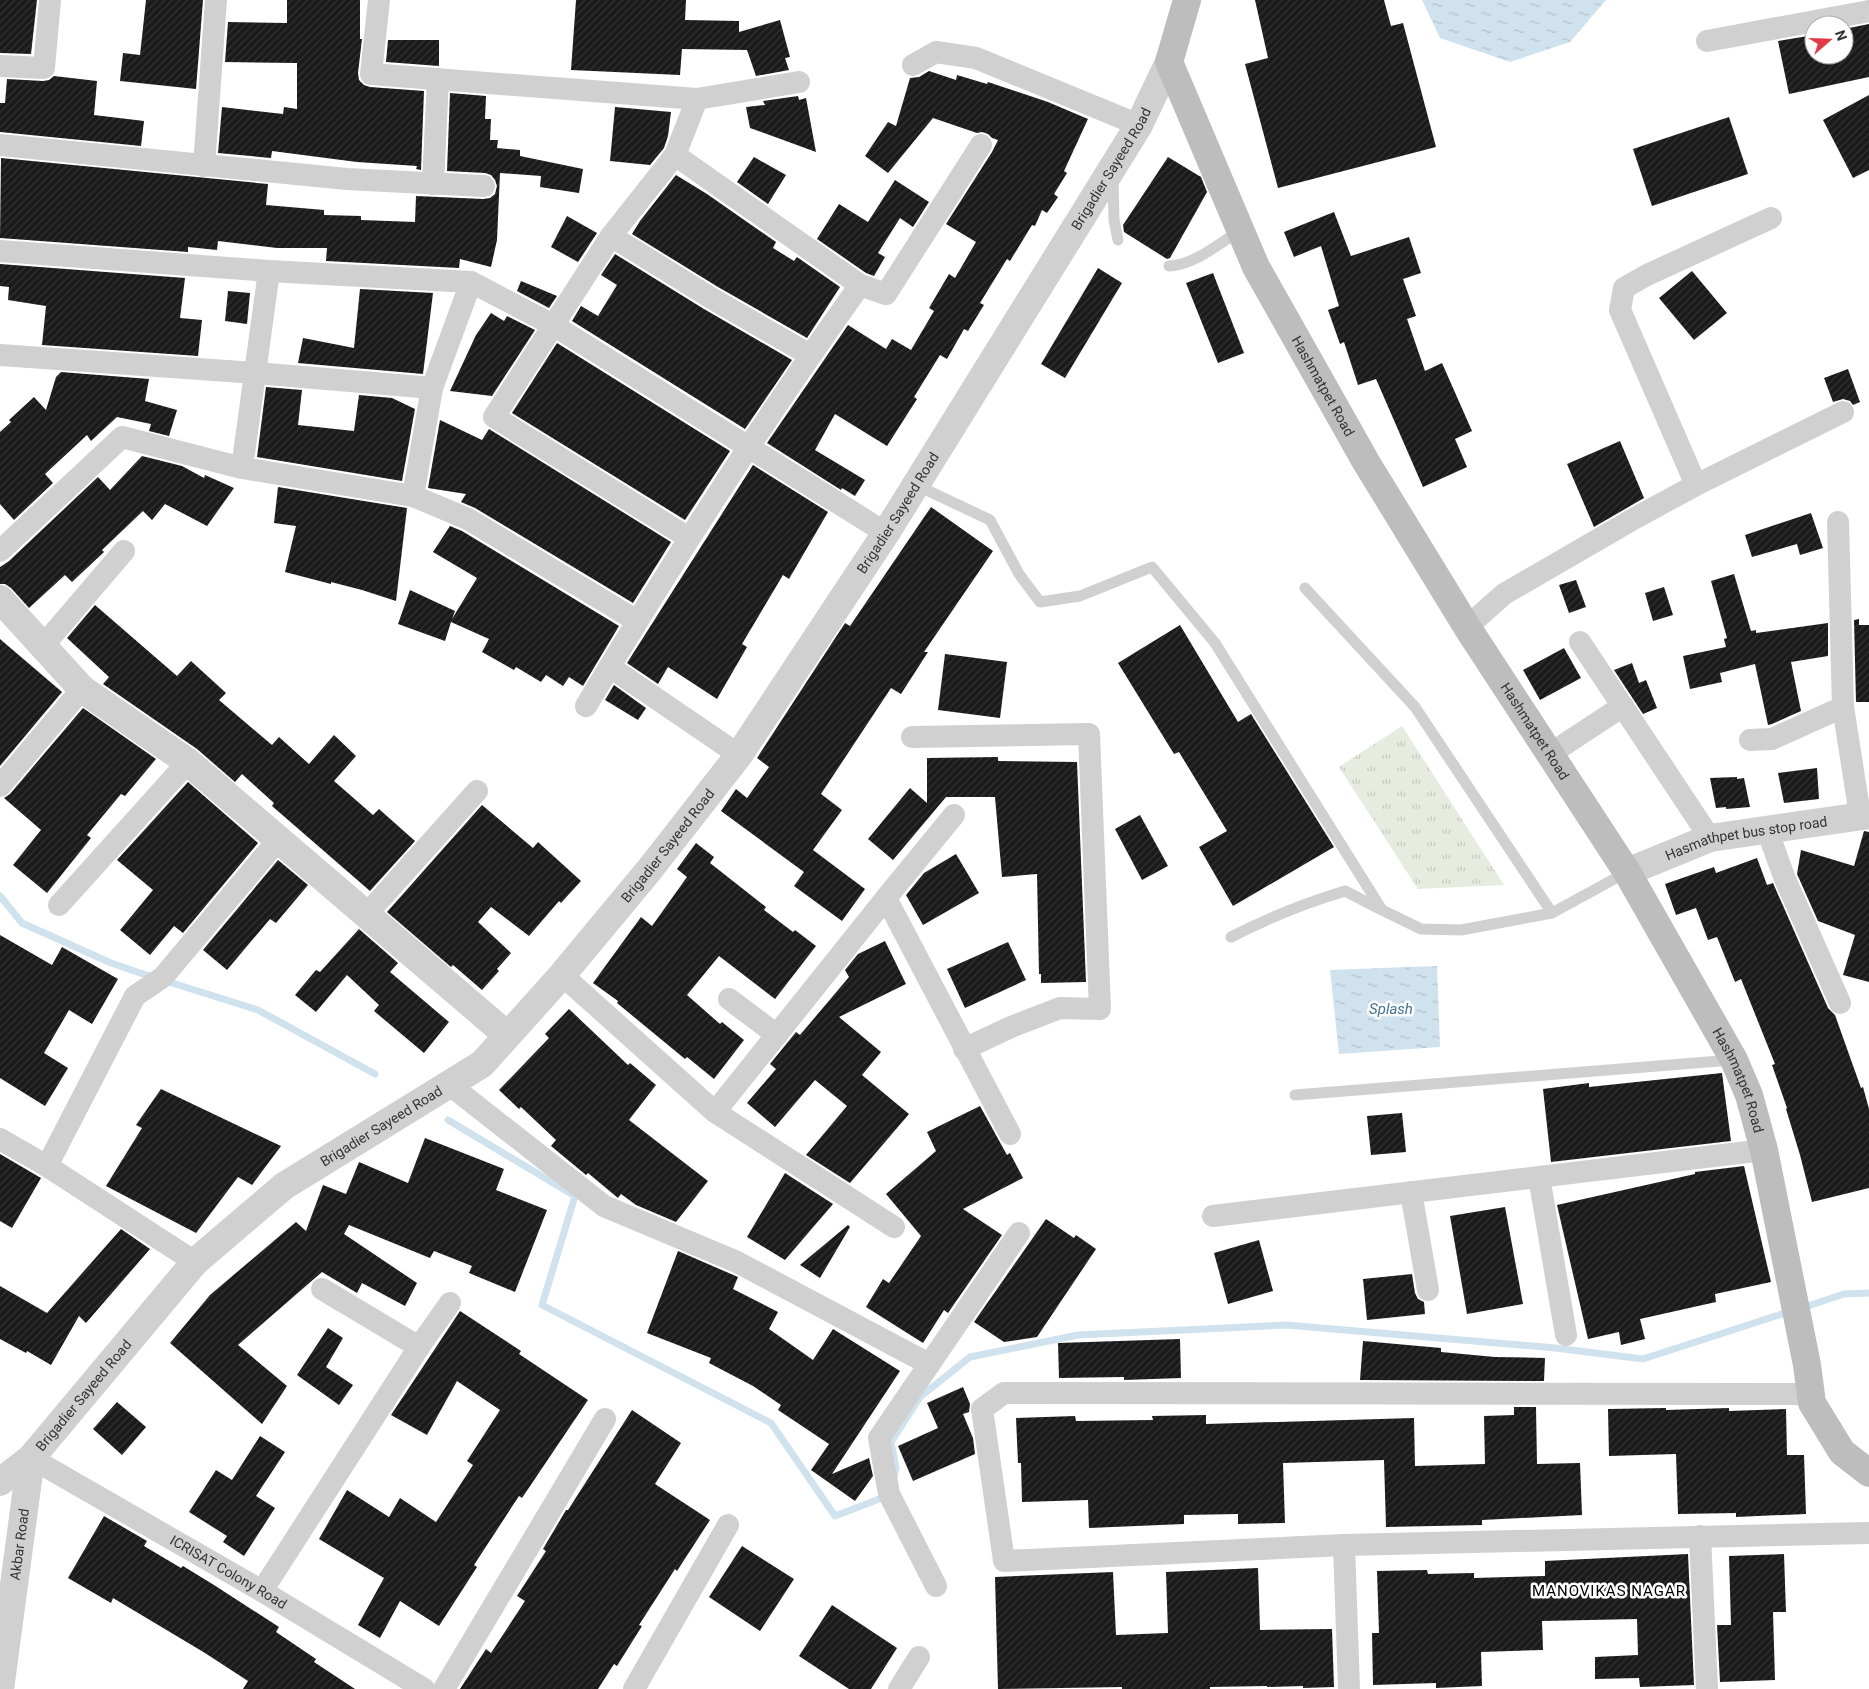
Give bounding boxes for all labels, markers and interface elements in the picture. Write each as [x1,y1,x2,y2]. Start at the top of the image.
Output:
north arrow [1804,15,1854,65]
text: N [1832,28,1850,43]
street label: Brigadier Sayeed Road [1068,105,1154,233]
street label: Hashmatpet Road [1289,333,1358,439]
street label: Brigadier Sayeed Road [854,449,942,576]
street label: Hashmatpet Road [1498,680,1573,783]
street label: Brigadier Sayeed Road [618,786,717,906]
street label: Hasmathpet bus stop road [1663,813,1828,863]
water label: Splash [1369,1000,1413,1018]
street label: Hashmatpet Road [1709,1025,1767,1134]
street label: Brigadier Sayeed Road [317,1083,445,1170]
street label: Brigadier Sayeed Road [32,1336,135,1454]
street label: Akbar Road [7,1507,32,1581]
street label: ICRISAT Colony Road [167,1532,290,1612]
district label: MANOVIKAS NAGAR [1532,1582,1686,1600]

